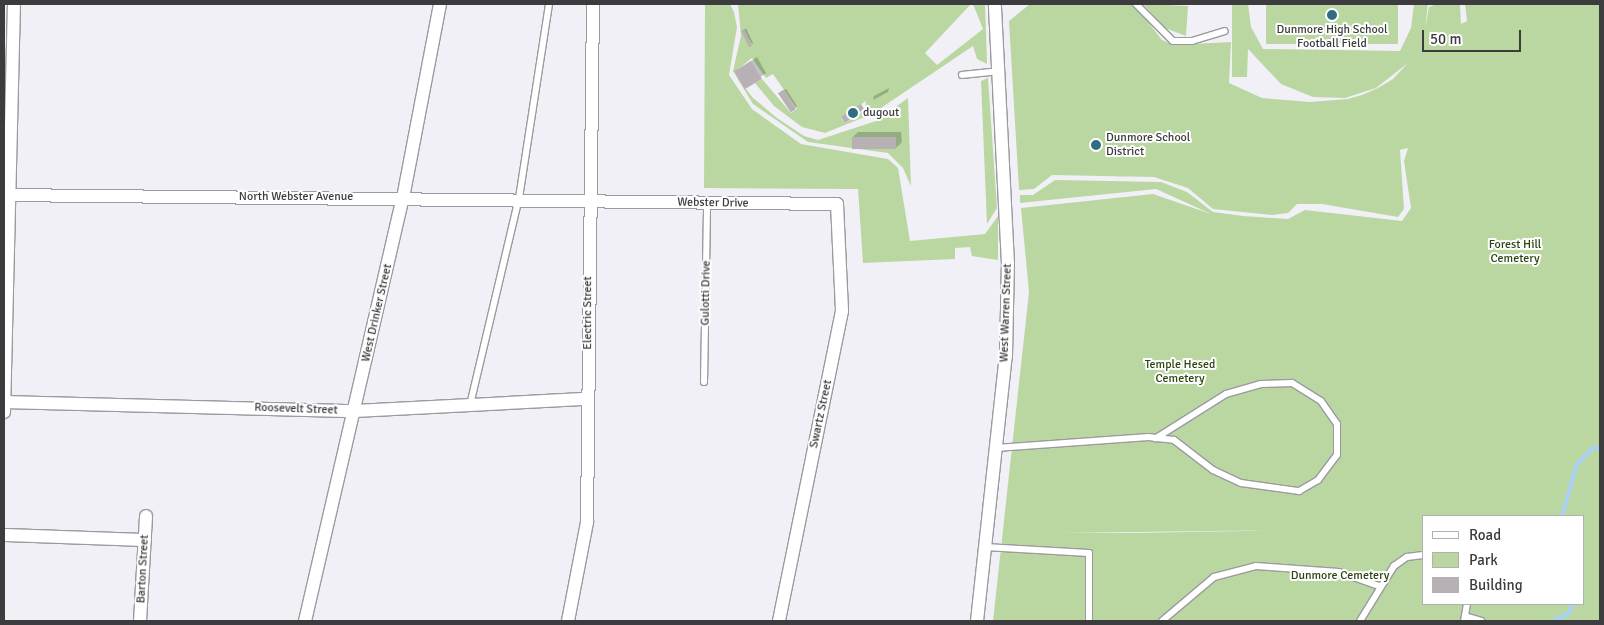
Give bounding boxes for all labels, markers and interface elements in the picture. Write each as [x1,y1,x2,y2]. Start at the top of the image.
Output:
marker: Dunmore High School Football Field [1326,9,1338,21]
scale bar [1424,20,1523,52]
place label: Dunmore High School Football Field [1276,23,1388,51]
text: 50 m [1430,30,1461,48]
place label: dugout [863,106,899,120]
marker: dugout [847,107,859,119]
place label: Dunmore School District [1106,131,1190,159]
marker: Dunmore School District [1090,139,1102,151]
street label: North Webster Avenue [239,190,353,204]
street label: Webster Drive [677,195,749,211]
park label: Forest Hill Cemetery [1489,238,1541,266]
street label: Gulotti Drive [698,260,714,326]
street label: West Drinker Street [359,263,395,363]
street label: West Warren Street [997,263,1015,363]
street label: Electric Street [581,276,595,350]
park label: Temple Hesed Cemetery [1145,358,1215,386]
street label: Swartz Street [807,379,835,449]
street label: Roosevelt Street [254,400,338,418]
legend [1422,515,1584,605]
text: Road [1469,526,1501,544]
street label: Barton Street [134,534,152,604]
text: Park [1469,551,1498,569]
park label: Dunmore Cemetery [1291,569,1389,583]
text: Building [1469,576,1523,594]

